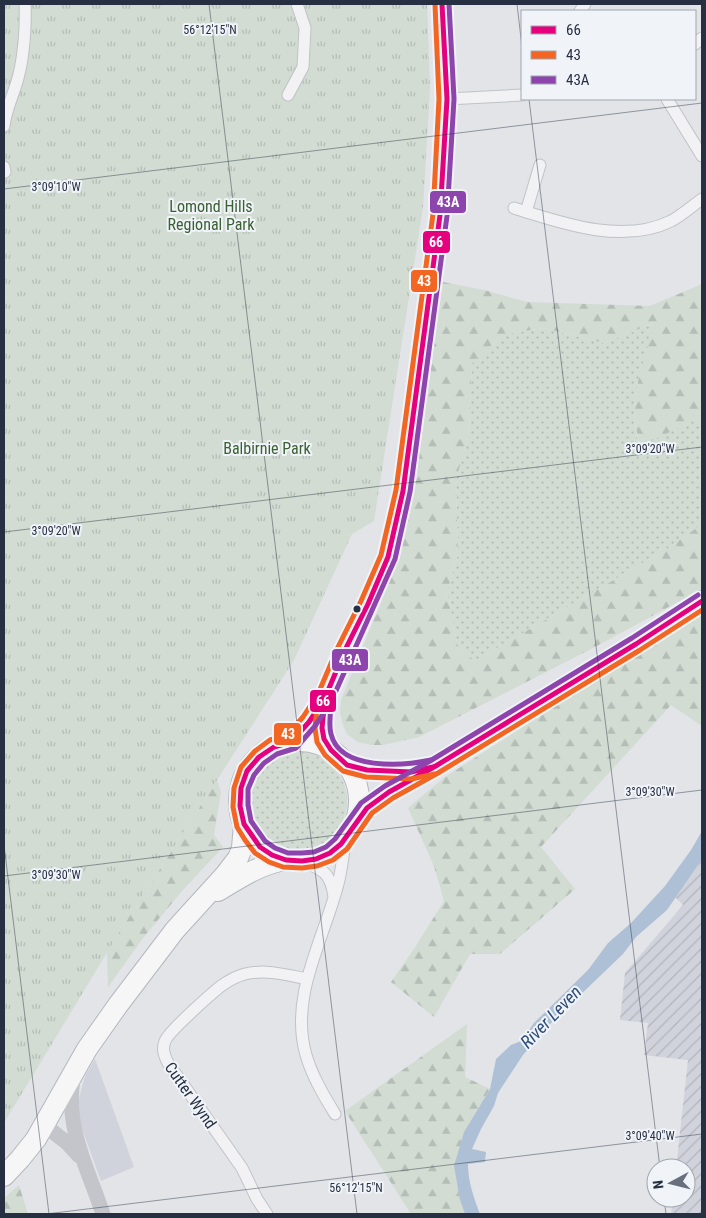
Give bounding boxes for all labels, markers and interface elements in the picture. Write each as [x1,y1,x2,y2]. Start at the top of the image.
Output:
legend [521,10,696,100]
text: 66 [566,21,581,39]
text: 56°12'15"N [183,23,237,37]
text: 43 [566,46,581,64]
text: 43A [566,71,590,89]
text: 3°09'10"W [31,180,81,194]
line badge: 43A [429,190,467,214]
text: 43A [437,194,460,210]
park label: Lomond Hills Regional Park [168,197,255,234]
line badge: 66 [422,230,451,254]
text: 66 [429,234,443,250]
line badge: 43 [410,269,438,293]
text: 43 [417,273,431,289]
park label: Balbirnie Park [223,439,312,458]
text: 3°09'20"W [625,442,675,456]
text: 3°09'20"W [31,524,81,538]
unlabelled marker [352,604,362,614]
line badge: 43A [331,648,369,672]
text: 43A [339,652,362,668]
line badge: 66 [309,689,337,713]
text: 66 [316,693,330,709]
line badge: 43 [273,722,302,746]
text: 43 [281,726,295,742]
text: 3°09'30"W [625,785,675,799]
text: 3°09'30"W [31,868,81,882]
water label: River Leven [516,981,585,1052]
street label: Cutter Wynd [161,1058,220,1132]
text: 3°09'40"W [625,1129,675,1143]
north arrow [646,1158,696,1208]
text: N [650,1179,667,1190]
text: 56°12'15"N [329,1181,383,1195]

